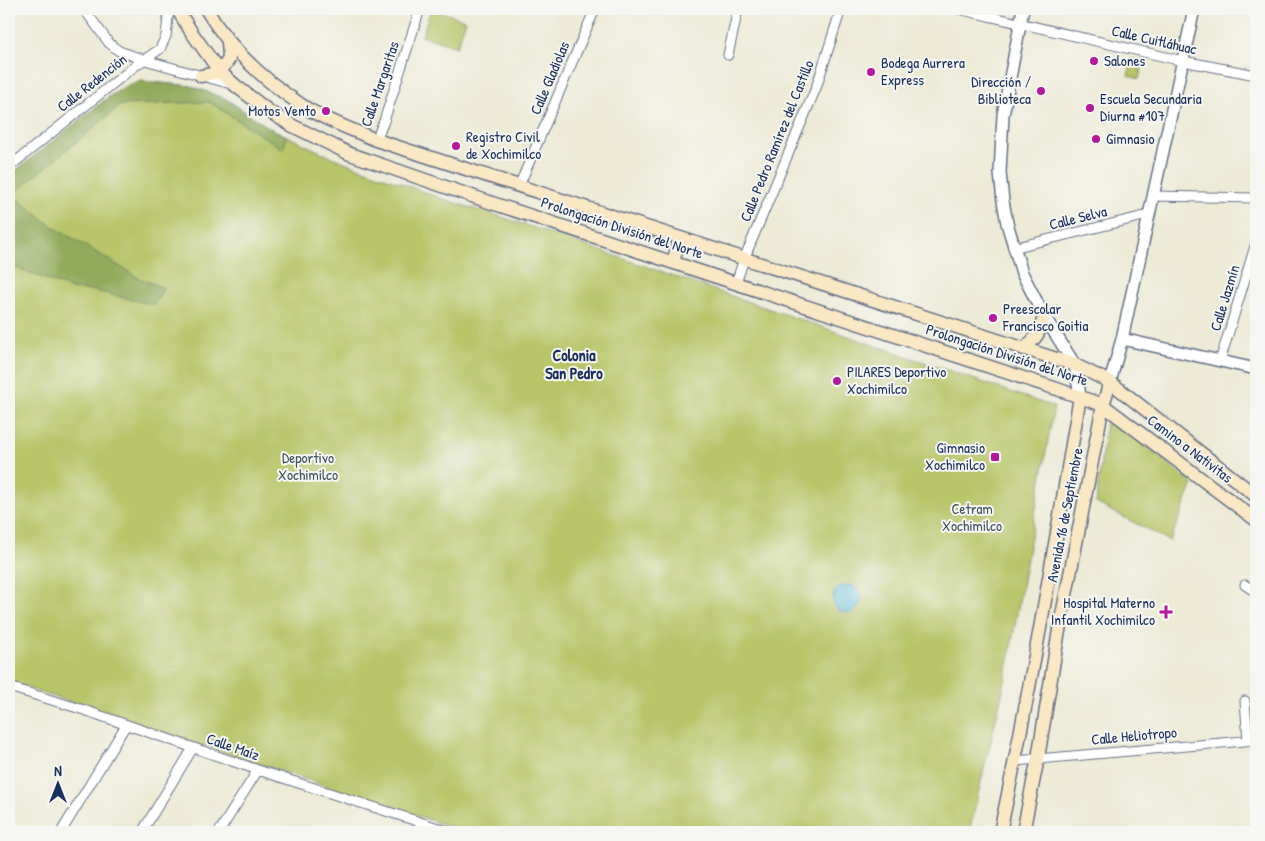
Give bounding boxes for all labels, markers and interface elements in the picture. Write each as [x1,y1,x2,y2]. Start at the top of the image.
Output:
street label: Calle Cuitláhuac [1110,20,1199,60]
street label: Calle Margaritas [355,38,404,129]
street label: Calle Gladiolas [525,38,575,118]
street label: Calle Redención [52,49,131,117]
place label: Salones [1104,50,1146,71]
place label: Bodega Aurrera Express [881,52,965,90]
marker: Salones [1088,55,1100,67]
street label: Calle Pedro Ramírez del Castillo [735,57,819,225]
marker: Bodega Aurrera Express [865,66,877,78]
place label: Dirección / Biblioteca [971,71,1031,109]
marker: Dirección / Biblioteca [1035,85,1047,97]
place label: Escuela Secundaria Diurna #107 [1100,88,1202,126]
place label: Motos Vento [248,100,316,121]
marker: Escuela Secundaria Diurna #107 [1084,102,1096,114]
marker: Motos Vento [320,105,332,117]
place label: Registro Civil de Xochimilco [466,126,541,164]
place label: Gimnasio [1106,128,1155,149]
marker: Gimnasio [1090,133,1102,145]
marker: Registro Civil de Xochimilco [450,140,462,152]
street label: Prolongación División del Norte [538,191,706,264]
street label: Calle Selva [1047,200,1109,235]
street label: Calle Jazmín [1205,262,1245,334]
place label: Preescolar Francisco Goitia [1002,298,1088,336]
marker: Preescolar Francisco Goitia [987,312,999,324]
street label: Prolongación División del Norte [923,318,1091,391]
district label: Colonia San Pedro [545,344,603,384]
place label: PILARES Deportivo Xochimilco [847,361,946,399]
marker: PILARES Deportivo Xochimilco [831,375,843,387]
street label: Camino a Nativitas [1143,410,1237,488]
place label: Gimnasio Xochimilco [925,437,985,475]
street label: Avenida 16 de Septiembre [1041,446,1088,584]
park label: Deportivo Xochimilco [278,447,338,485]
marker: Gimnasio Xochimilco [989,451,1001,463]
park label: Cetram Xochimilco [942,498,1002,536]
place label: Hospital Materno Infantil Xochimilco [1051,592,1155,630]
marker: Hospital Materno Infantil Xochimilco [1159,605,1173,619]
street label: Calle Heliotropo [1090,721,1178,750]
street label: Calle Maíz [204,728,263,766]
north arrow [32,758,82,808]
text: N [54,761,62,780]

